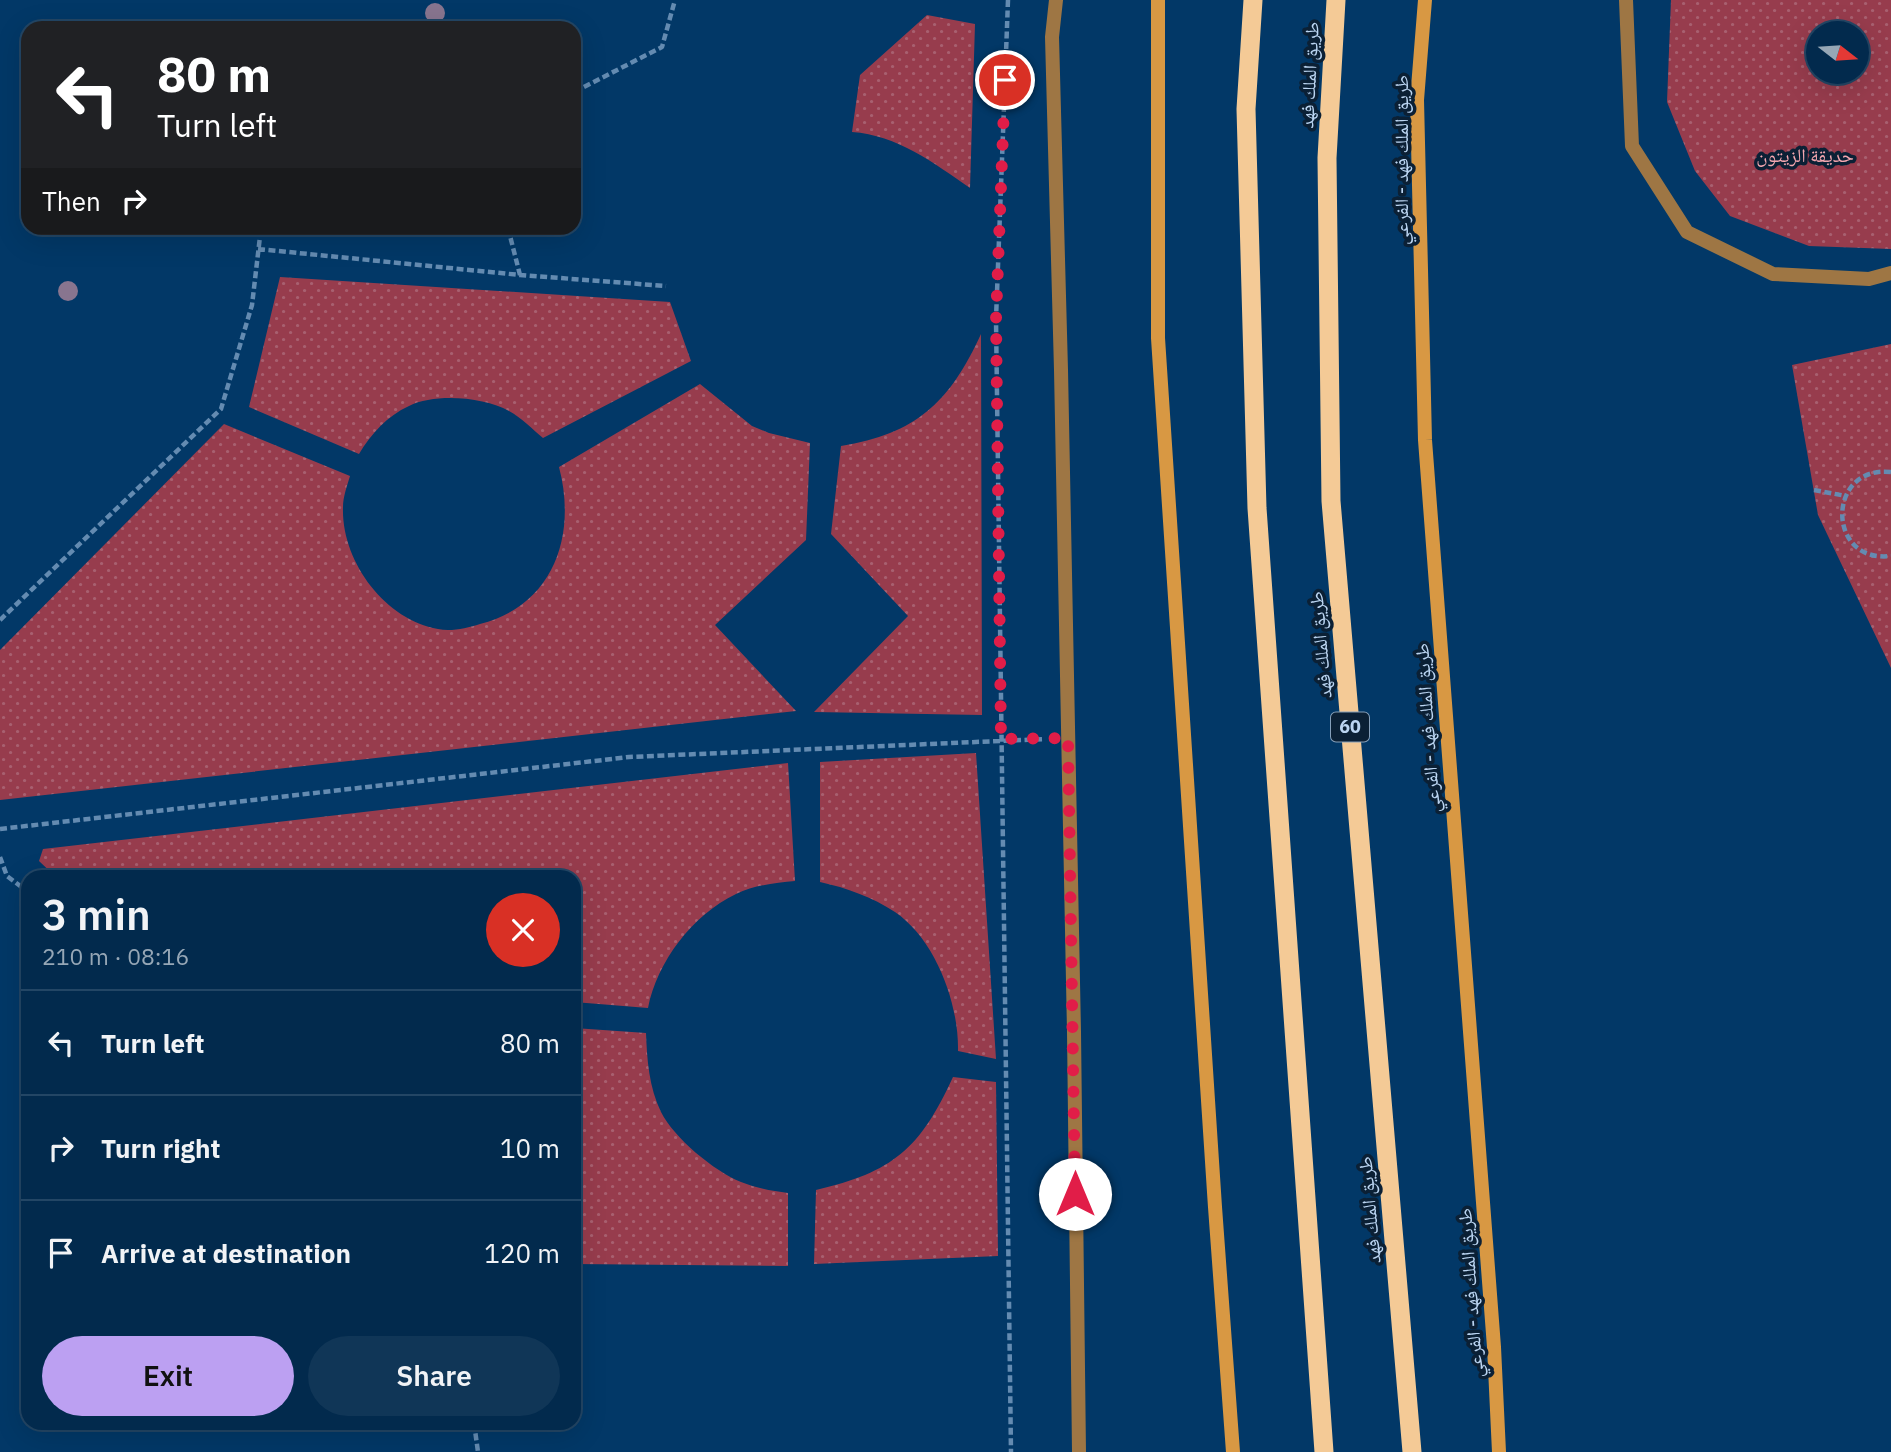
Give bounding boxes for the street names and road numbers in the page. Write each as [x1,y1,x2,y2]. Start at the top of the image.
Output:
street label: طريق الملك فهد [1294,21,1324,129]
street label: طريق الملك فهد - الفرعي [1389,75,1417,245]
street label: طريق الملك فهد [1303,591,1337,699]
street label: طريق الملك فهد - الفرعي [1409,642,1449,814]
road number: 60 [1331,712,1369,742]
street label: طريق الملك فهد [1352,1156,1386,1264]
street label: طريق الملك فهد - الفرعي [1452,1207,1492,1379]

